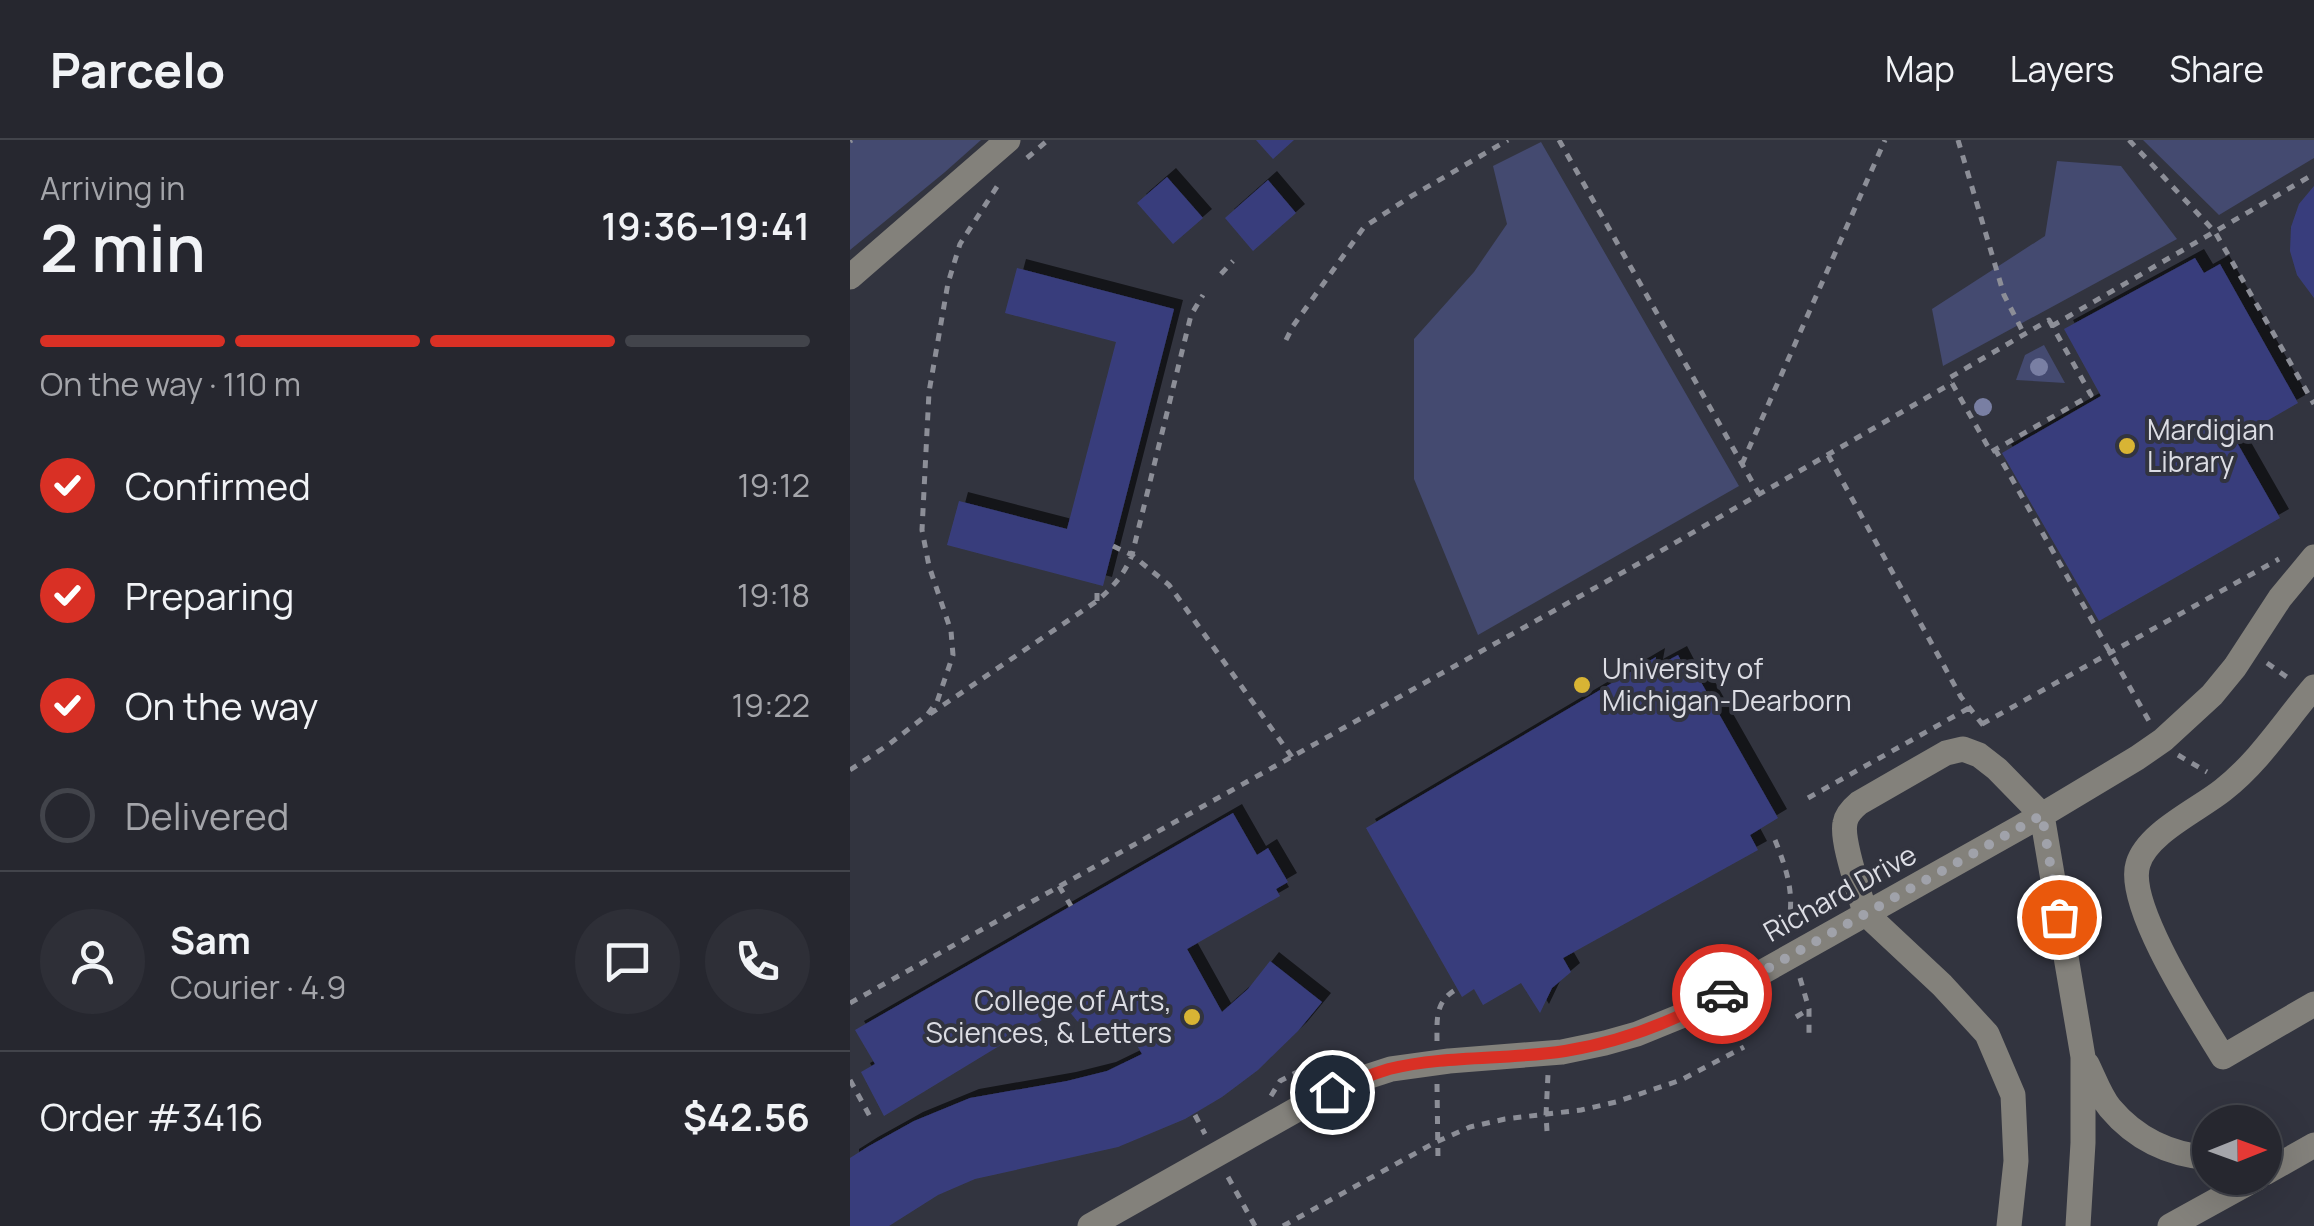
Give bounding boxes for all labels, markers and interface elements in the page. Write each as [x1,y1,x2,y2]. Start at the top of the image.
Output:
text: Parcelo [50,37,225,102]
text: Map [1885,45,1955,93]
text: Layers [2010,45,2114,93]
text: Share [2169,45,2264,93]
text: Arriving in [40,166,185,210]
text: 19:36–19:41 [601,199,810,251]
text: 2 min [40,203,206,292]
text: On the way · 110 m [40,362,301,406]
place label: Mardigian Library [2147,410,2274,480]
marker: Mardigian Library [2116,435,2138,457]
icon: check [40,458,95,513]
text: Confirmed [125,459,311,511]
text: 19:12 [737,463,810,507]
icon: check [40,568,95,623]
text: Preparing [125,569,294,621]
text: 19:18 [737,573,810,617]
place label: University of Michigan-Dearborn [1602,649,1852,719]
marker: University of Michigan-Dearborn [1571,674,1593,696]
icon: check [40,678,95,733]
text: On the way [125,679,318,731]
text: 19:22 [732,683,810,727]
text: Delivered [125,789,289,841]
street label: Richard Drive [1756,834,1923,950]
pin [2017,875,2102,960]
icon: bag [2032,890,2087,945]
button: person [40,909,145,1014]
button: chat [575,909,680,1014]
button: phone [705,909,810,1014]
text: Sam [170,913,251,965]
courier [1672,944,1772,1044]
text: Courier · 4.9 [170,965,346,1009]
icon: car [1695,967,1750,1022]
place label: College of Arts, Sciences, & Letters [926,981,1172,1051]
marker: College of Arts, Sciences, & Letters [1181,1006,1203,1028]
pin [1290,1050,1375,1135]
icon: home [1305,1065,1360,1120]
text: Order #3416 [40,1090,264,1142]
text: $42.56 [683,1090,810,1142]
north arrow [2192,1105,2282,1195]
map controls [2192,1105,2282,1195]

